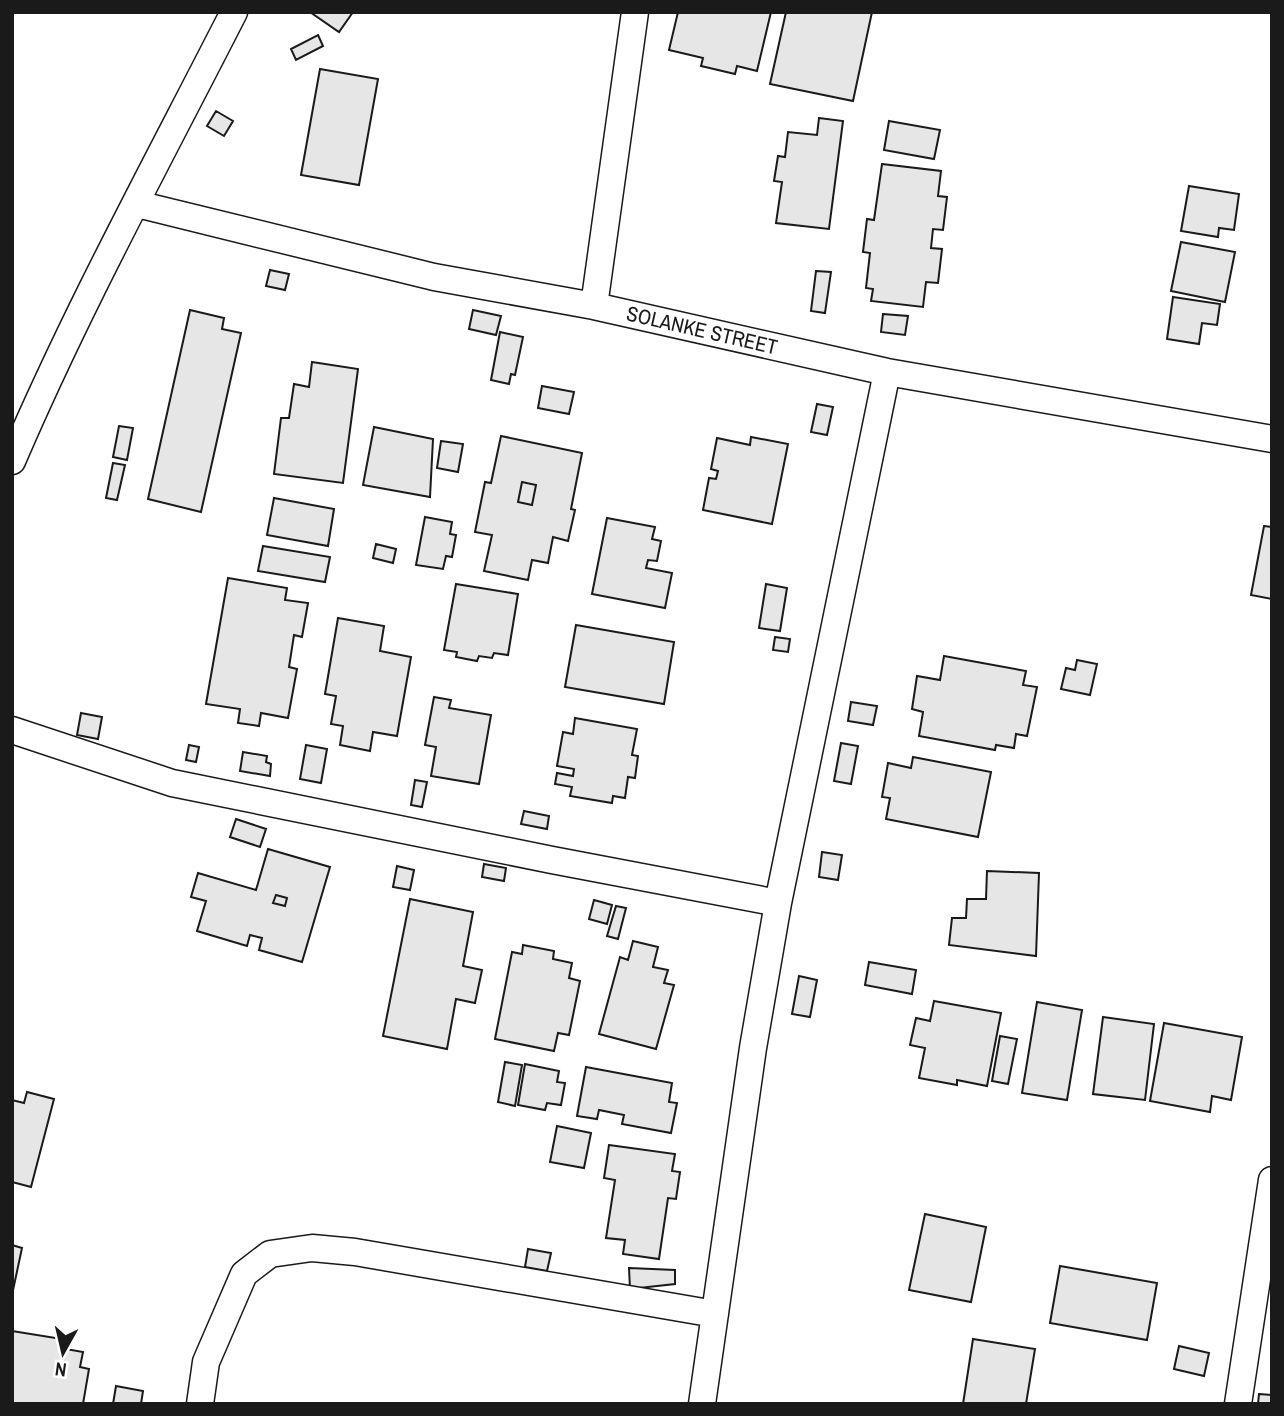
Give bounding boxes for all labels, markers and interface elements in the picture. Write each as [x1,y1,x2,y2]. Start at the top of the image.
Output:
street label: SOLANKE STREET [624,299,781,362]
north arrow [28,1318,98,1388]
text: N [53,1356,68,1383]

